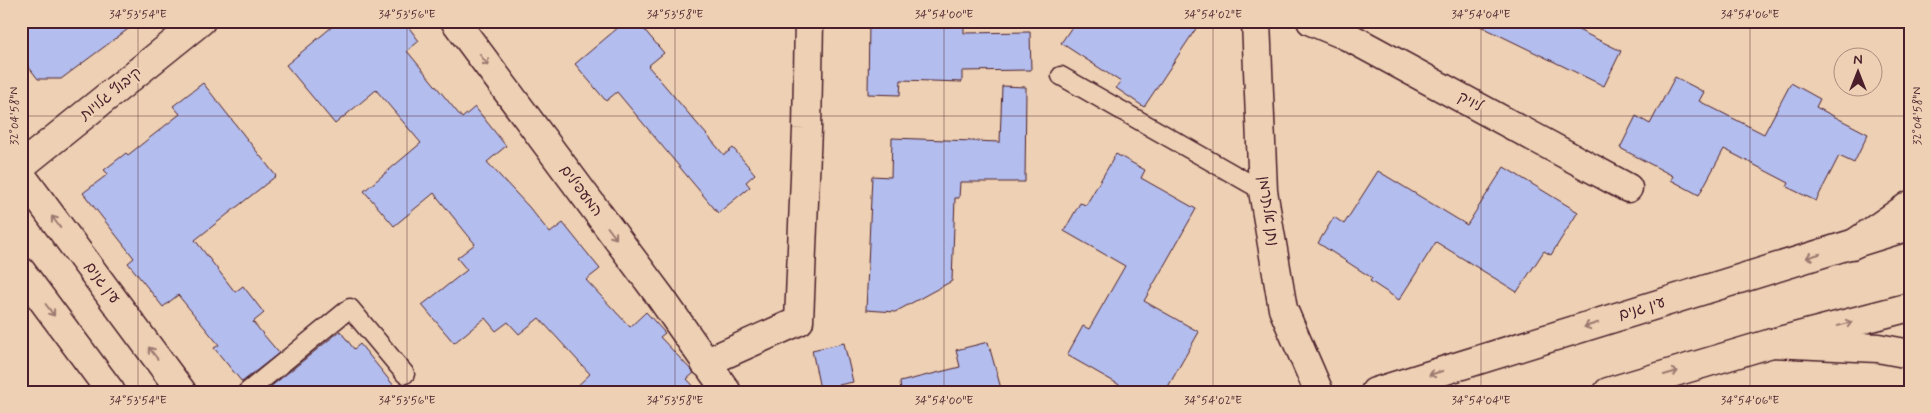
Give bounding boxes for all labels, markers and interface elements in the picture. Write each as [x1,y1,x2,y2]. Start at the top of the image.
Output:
text: 34°53'54"E [109,7,167,23]
text: 34°53'56"E [379,7,435,23]
text: 34°53'58"E [647,7,703,23]
text: 34°54'00"E [915,7,973,23]
text: 34°54'02"E [1184,7,1242,23]
text: 34°54'04"E [1451,7,1511,23]
text: 34°54'06"E [1721,7,1779,23]
north arrow [1834,48,1884,98]
text: N [1853,51,1863,69]
one-way arrow [478,53,489,66]
street label: קיבוץ גלויות [75,63,146,126]
text: 32°04'58"N [7,87,23,145]
street label: ליויק [1454,87,1486,117]
text: 32°04'58"N [1910,87,1926,145]
street label: המעפילים [555,161,607,221]
street label: נתן אלתרמן [1253,175,1283,247]
one-way arrow [51,215,61,229]
one-way arrow [607,226,617,240]
one-way arrow [1805,252,1821,262]
street label: עין גנים [80,258,124,308]
street label: עין גנים [1616,292,1668,326]
one-way arrow [45,303,56,316]
one-way arrow [1836,319,1852,328]
one-way arrow [1584,321,1599,330]
one-way arrow [148,346,158,360]
one-way arrow [1663,368,1679,377]
one-way arrow [1428,369,1444,378]
text: 34°53'54"E [109,393,167,409]
text: 34°53'56"E [379,393,435,409]
text: 34°53'58"E [647,393,703,409]
text: 34°54'00"E [915,393,973,409]
text: 34°54'02"E [1184,393,1242,409]
text: 34°54'04"E [1451,393,1511,409]
text: 34°54'06"E [1721,393,1779,409]

